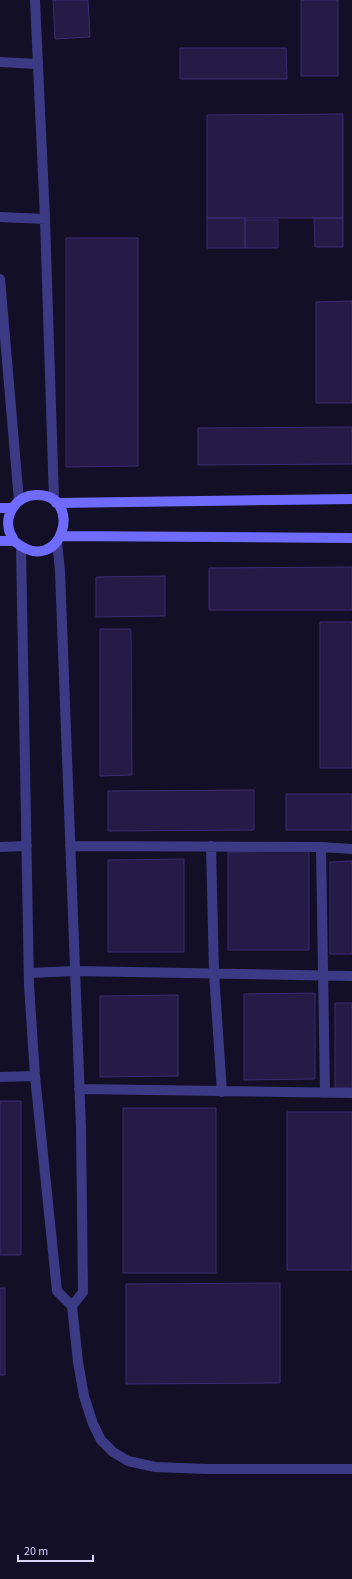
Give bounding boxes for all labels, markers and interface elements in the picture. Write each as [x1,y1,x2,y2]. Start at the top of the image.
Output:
scale bar [18,1537,93,1563]
text: 20 m [24,1543,48,1560]

